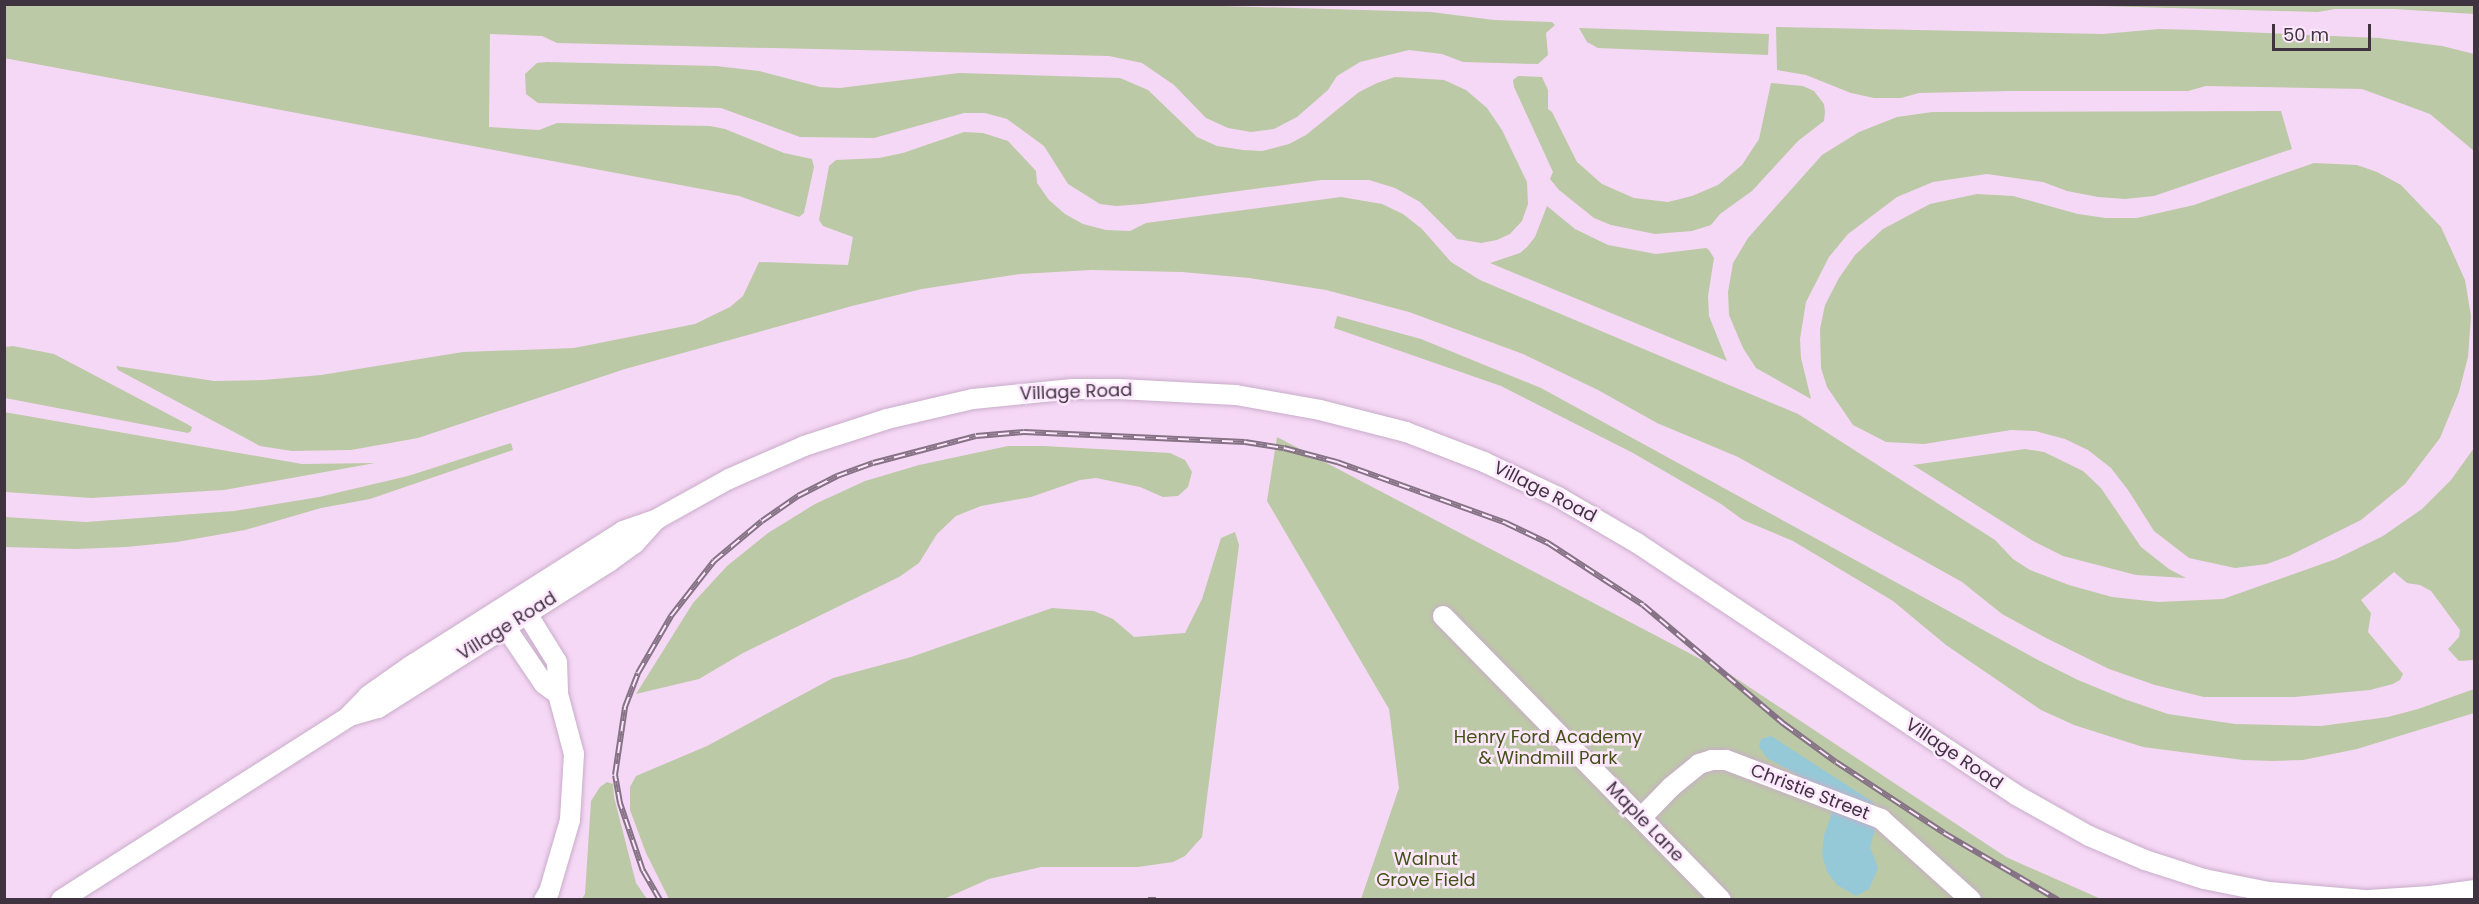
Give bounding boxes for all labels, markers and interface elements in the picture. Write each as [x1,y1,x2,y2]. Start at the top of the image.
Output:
scale bar [2275,12,2374,50]
text: 50 m [2283,22,2329,47]
street label: Village Road [1019,379,1133,405]
street label: Village Road [1490,457,1600,527]
street label: Village Road [454,587,560,665]
street label: Village Road [1901,714,2007,794]
park label: Henry Ford Academy & Windmill Park [1454,727,1642,770]
street label: Christie Street [1747,759,1873,825]
street label: Maple Lane [1602,778,1688,866]
park label: Walnut Grove Field [1376,849,1476,892]

